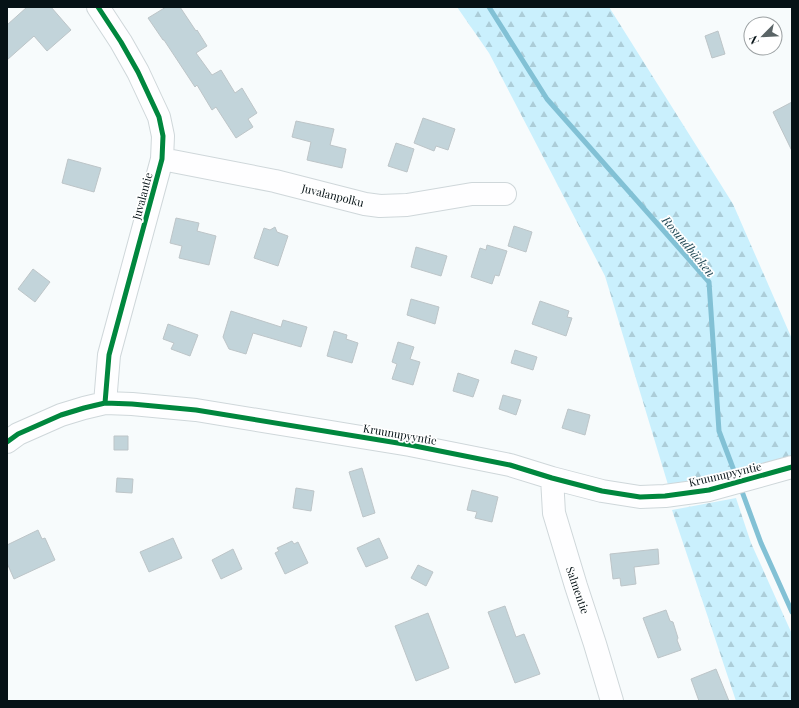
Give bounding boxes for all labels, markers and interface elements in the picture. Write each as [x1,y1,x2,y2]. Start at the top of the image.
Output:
north arrow [743,16,783,56]
text: N [745,34,762,47]
street label: Juvalantie [128,170,156,222]
street label: Juvalanpolku [299,180,366,210]
water label: Rosundbäcken [658,212,719,280]
street label: Kruunupyyntie [362,420,438,448]
street label: Kruunupyyntie [687,458,763,490]
street label: Salmentie [563,564,593,616]

